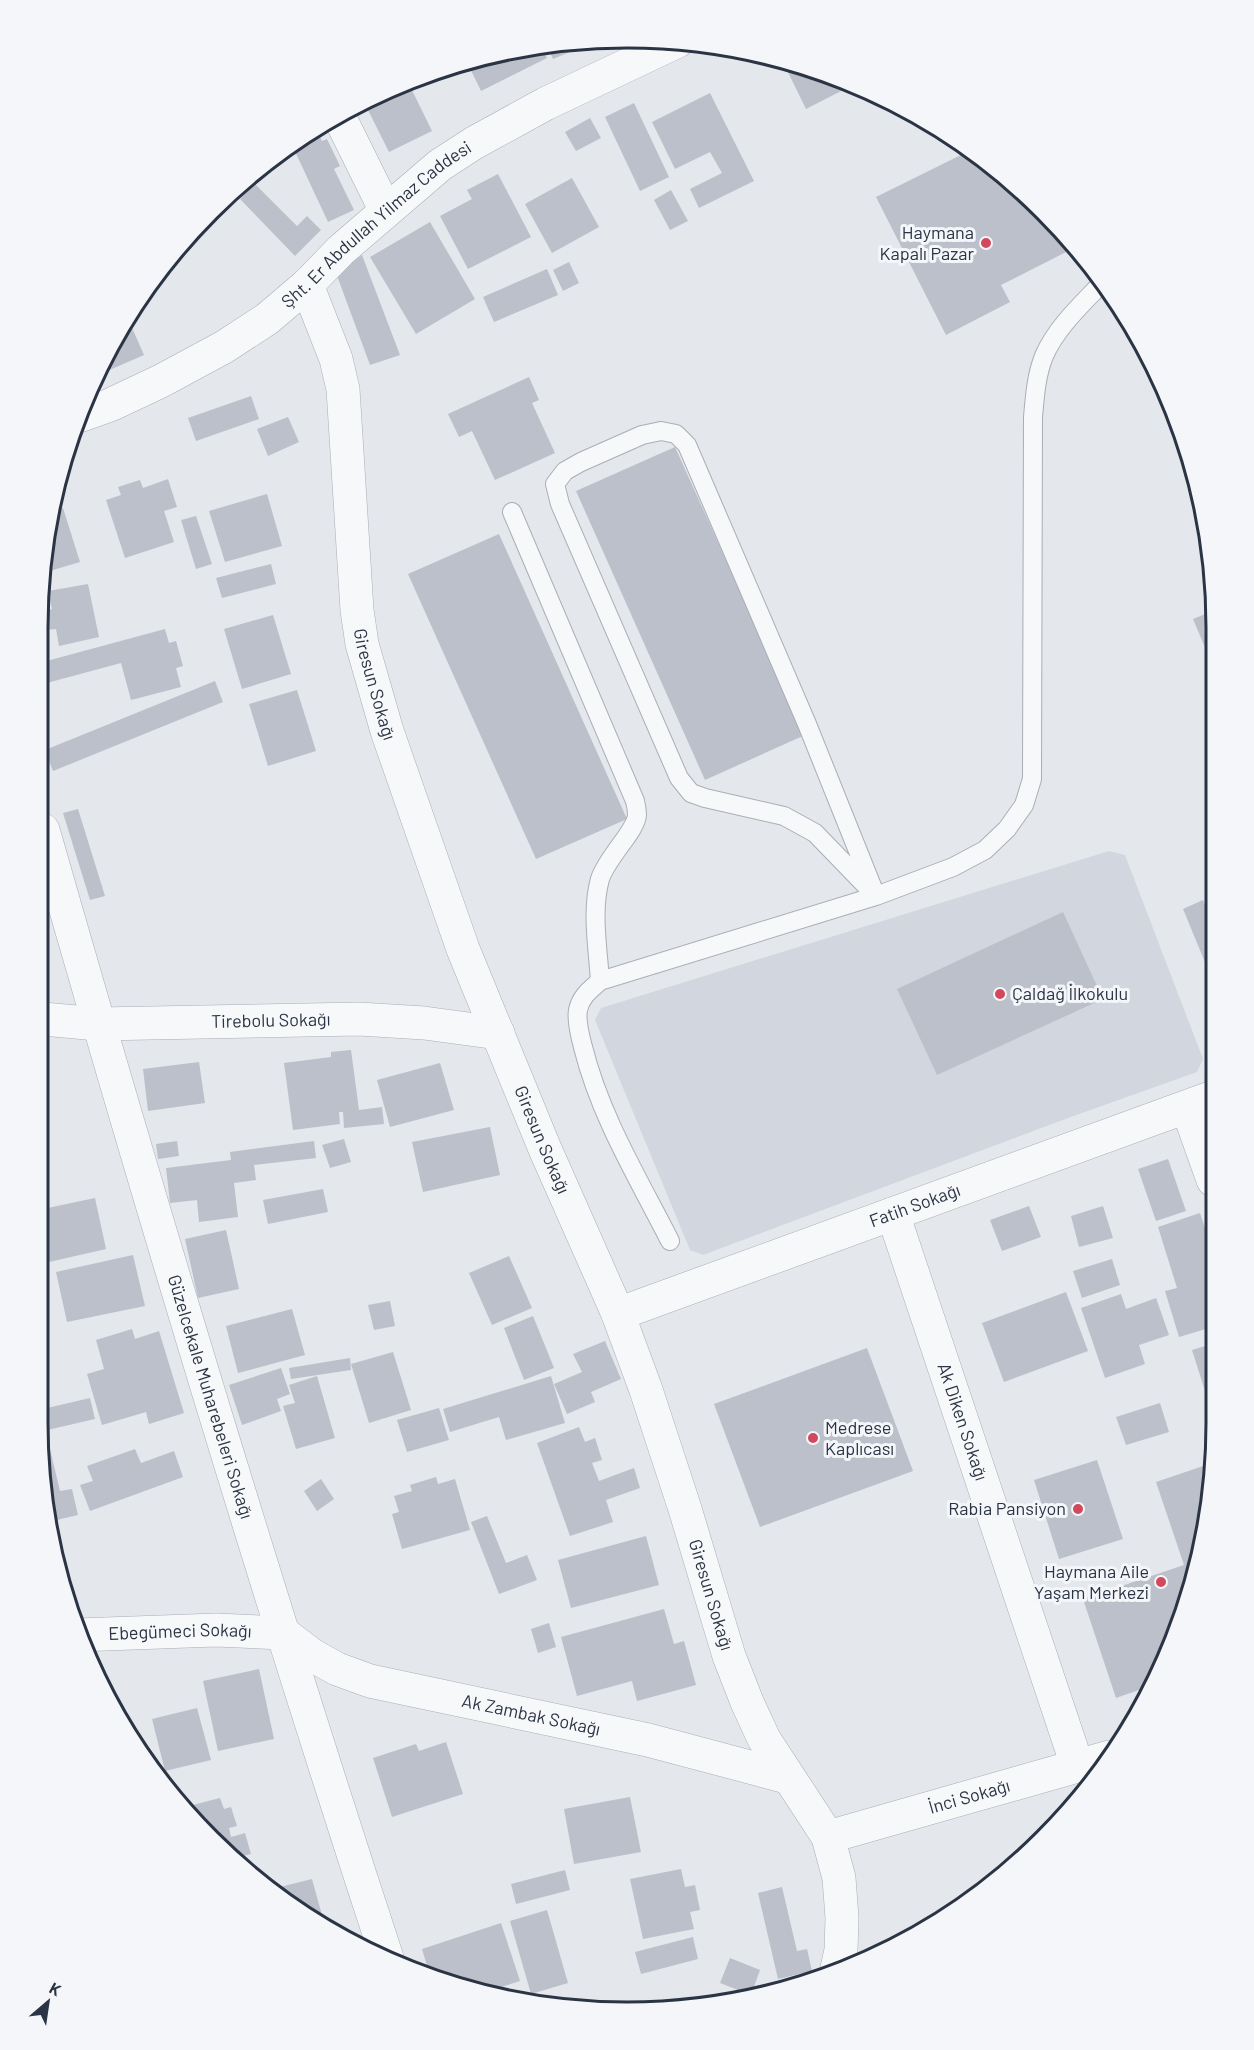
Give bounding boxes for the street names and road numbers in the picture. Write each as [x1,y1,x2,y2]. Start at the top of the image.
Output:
street label: Şht. Er Abdullah Yilmaz Caddesi [276,136,475,312]
street label: Giresun Sokağı [350,627,401,743]
street label: Tirebolu Sokağı [211,1008,331,1032]
street label: Giresun Sokağı [510,1082,575,1197]
street label: Fatih Sokağı [866,1178,963,1231]
street label: Güzelcekale Muharebeleri Sokağı [164,1272,259,1521]
street label: Ak Diken Sokağı [933,1360,993,1483]
street label: Giresun Sokağı [685,1536,739,1653]
street label: Ebegümeci Sokağı [108,1618,252,1644]
street label: Ak Zambak Sokağı [460,1689,603,1740]
street label: İnci Sokağı [926,1774,1012,1818]

